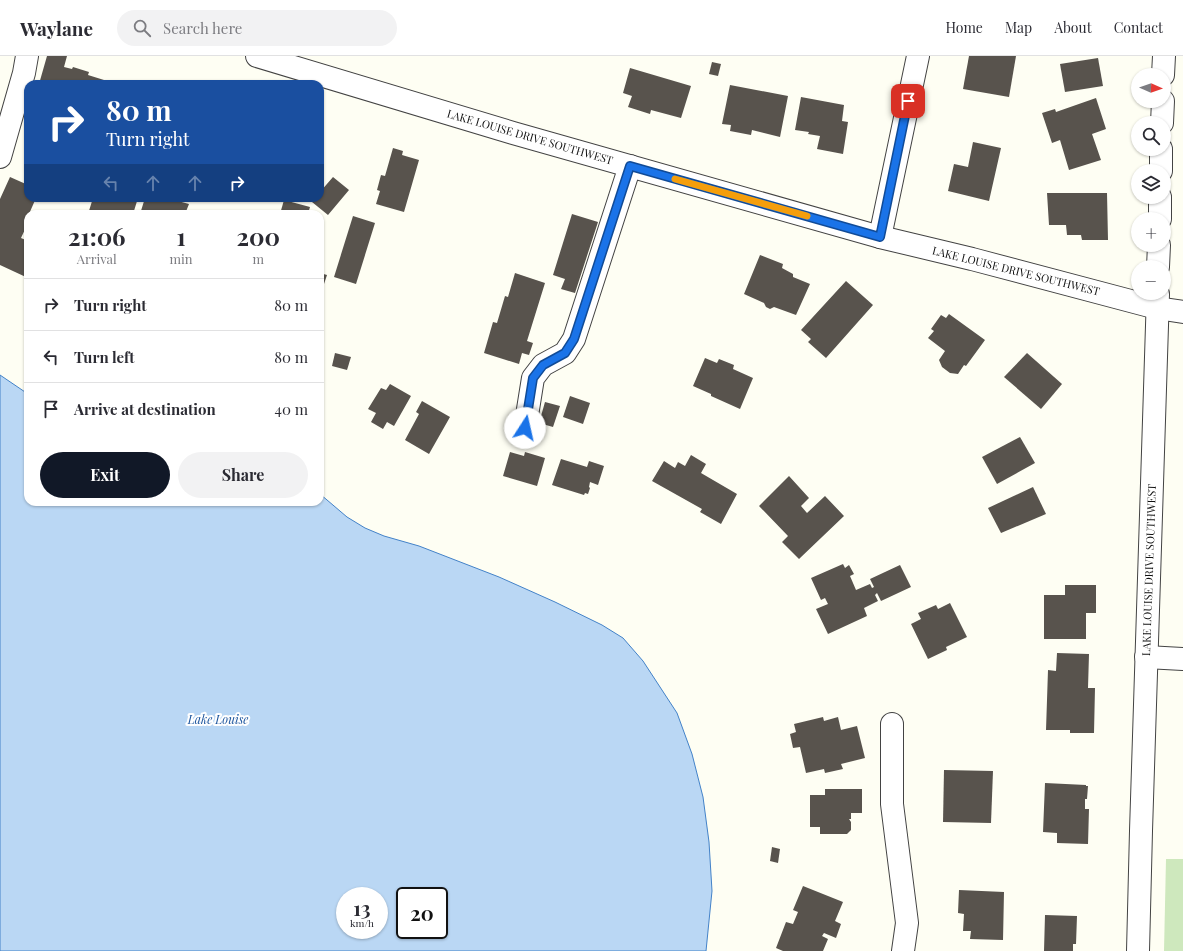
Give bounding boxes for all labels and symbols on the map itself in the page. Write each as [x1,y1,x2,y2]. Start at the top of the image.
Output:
north arrow [1131,68,1171,108]
pin [891,84,925,118]
street label: LAKE LOUISE DRIVE SOUTHWEST [445,106,615,168]
street label: LAKE LOUISE DRIVE SOUTHWEST [931,242,1102,299]
position arrow [504,407,546,449]
street label: LAKE LOUISE DRIVE SOUTHWEST [1138,484,1159,656]
water label: Lake Louise [187,711,248,727]
speed limit sign: 20 [396,887,448,939]

